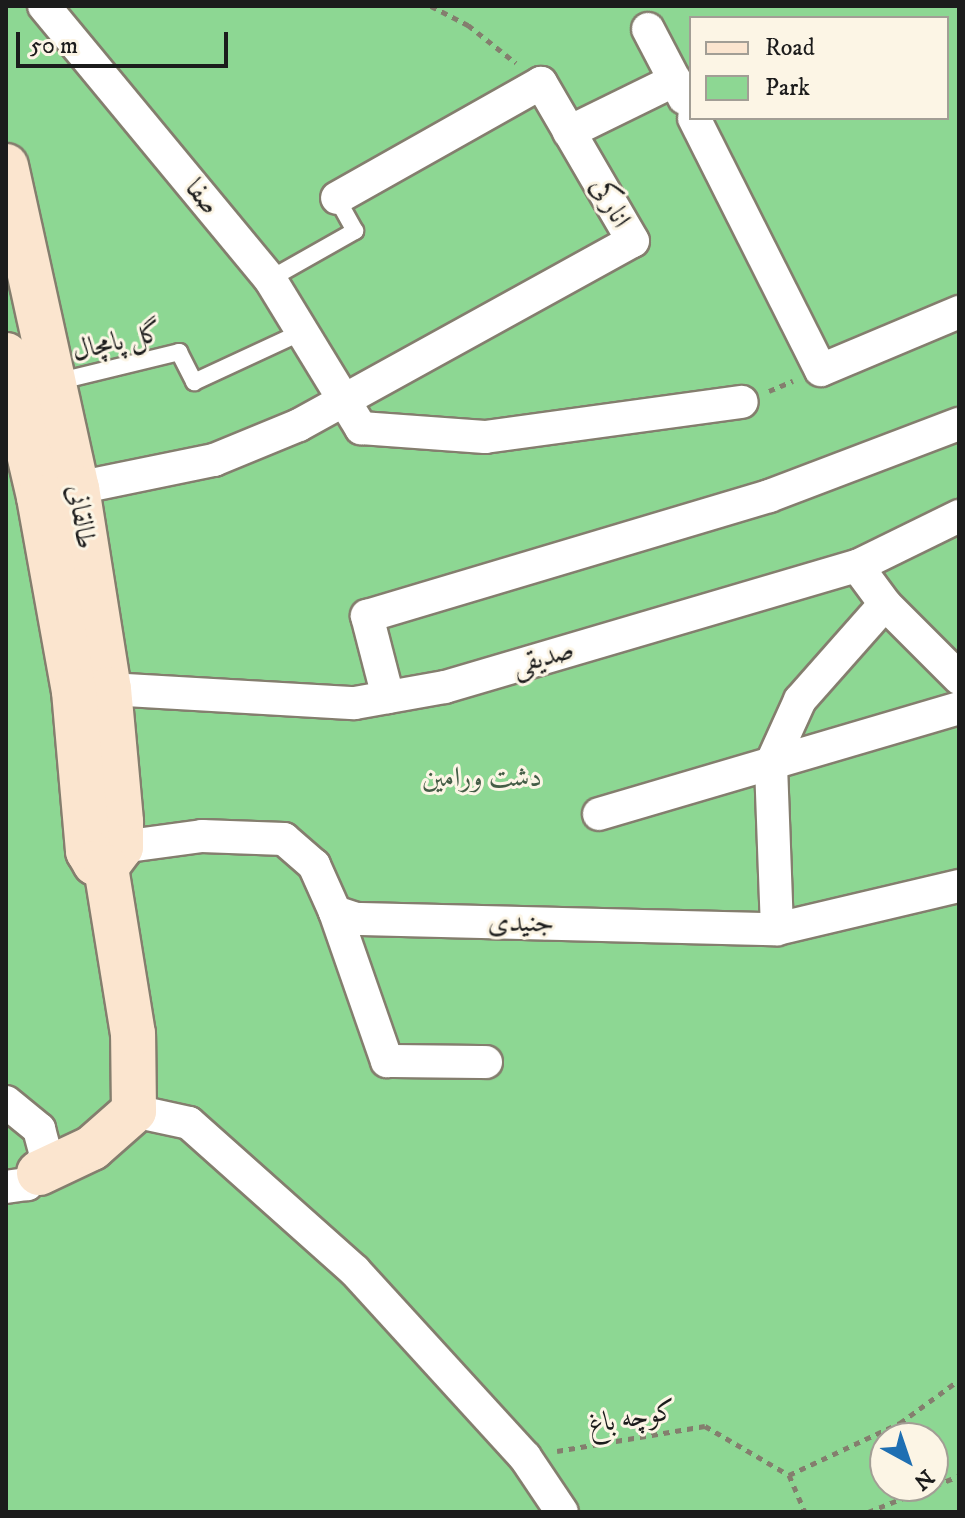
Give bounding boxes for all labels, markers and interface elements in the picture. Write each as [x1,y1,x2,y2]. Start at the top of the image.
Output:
scale bar [20,16,232,66]
legend [689,16,949,120]
text: 50 m [30,31,78,61]
text: Road [765,33,815,63]
text: Park [765,73,810,103]
street label: صفا [177,172,227,222]
street label: انارکی [582,172,638,234]
street label: گل پامچال [69,315,165,369]
street label: طالقانی [59,482,103,552]
street label: صدیقی [508,633,578,683]
park label: دشت ورامین [422,761,542,795]
street label: جنیدی [487,906,555,940]
street label: کوچه باغ [585,1394,679,1442]
north arrow [869,1422,949,1502]
text: N [908,1463,939,1495]

